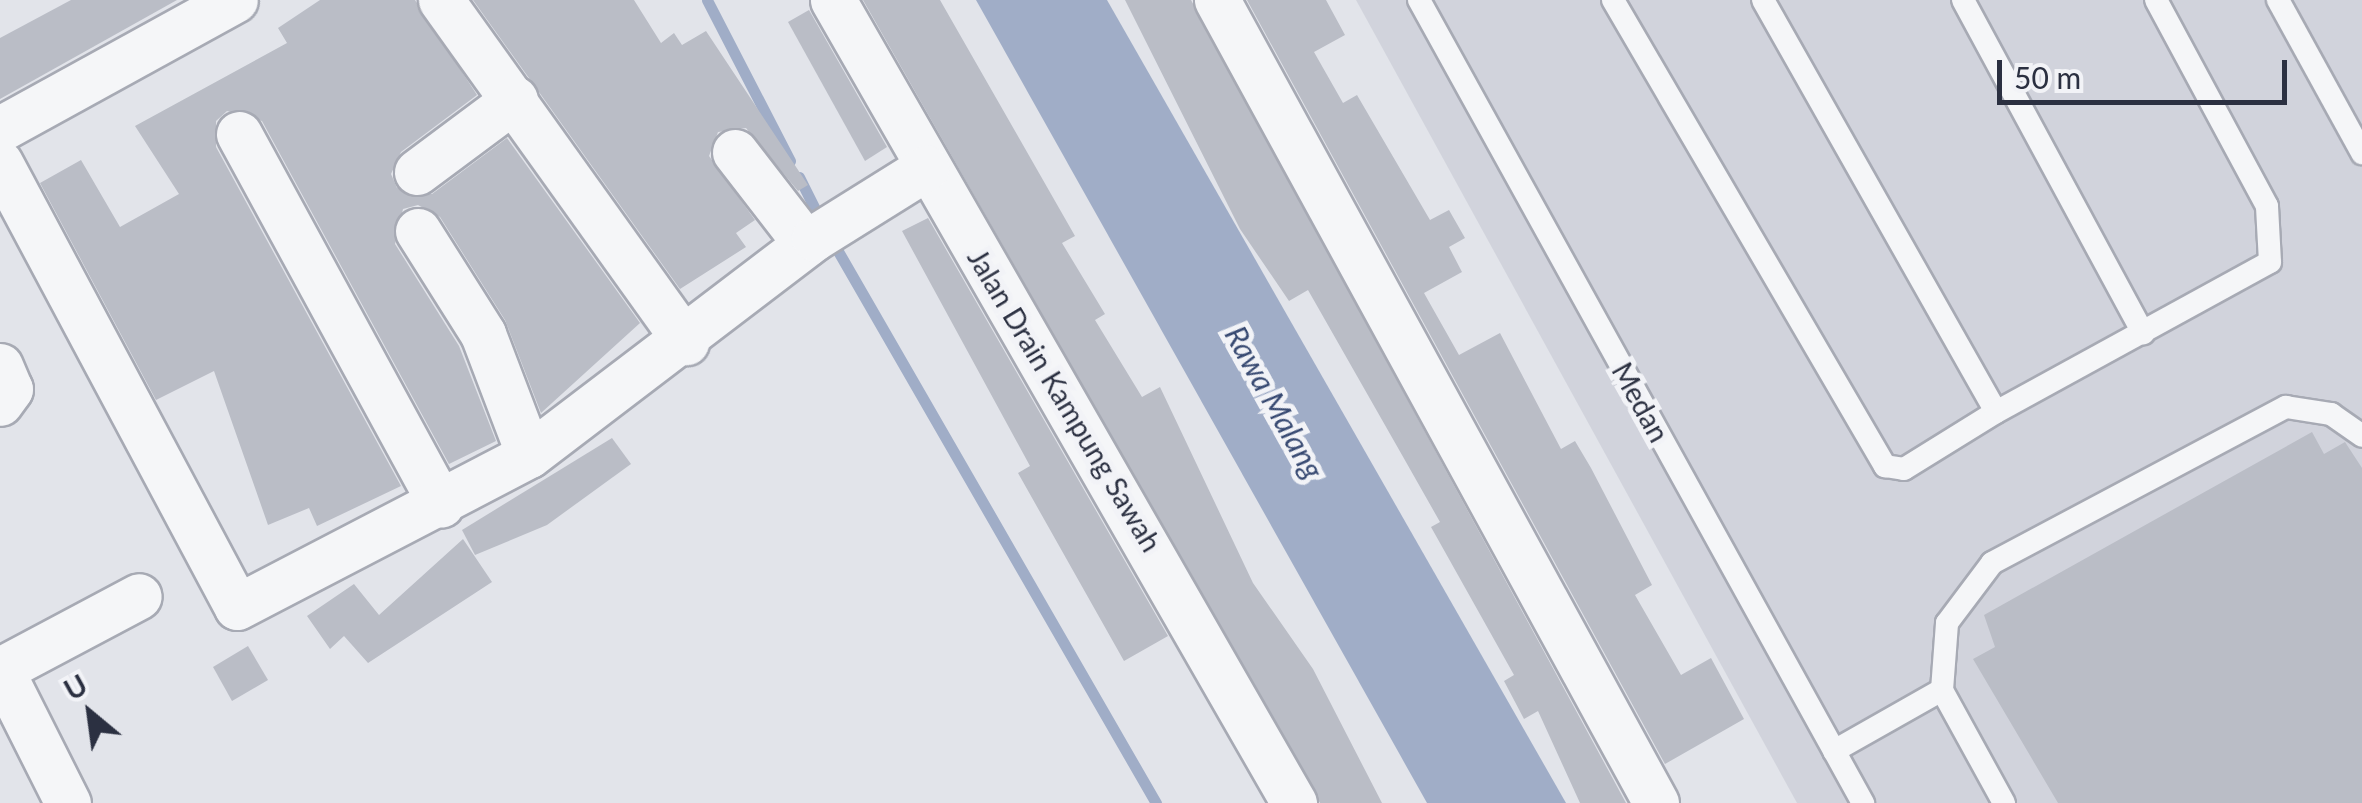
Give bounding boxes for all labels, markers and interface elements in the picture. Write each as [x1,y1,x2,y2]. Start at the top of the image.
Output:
scale bar [2002,40,2292,102]
text: 50 m [2014,59,2081,95]
street label: Jalan Drain Kampung Sawah [961,243,1169,557]
water label: Rawa Malang [1218,319,1332,485]
street label: Medan [1606,356,1676,448]
north arrow [40,663,140,763]
text: U [58,667,93,707]

